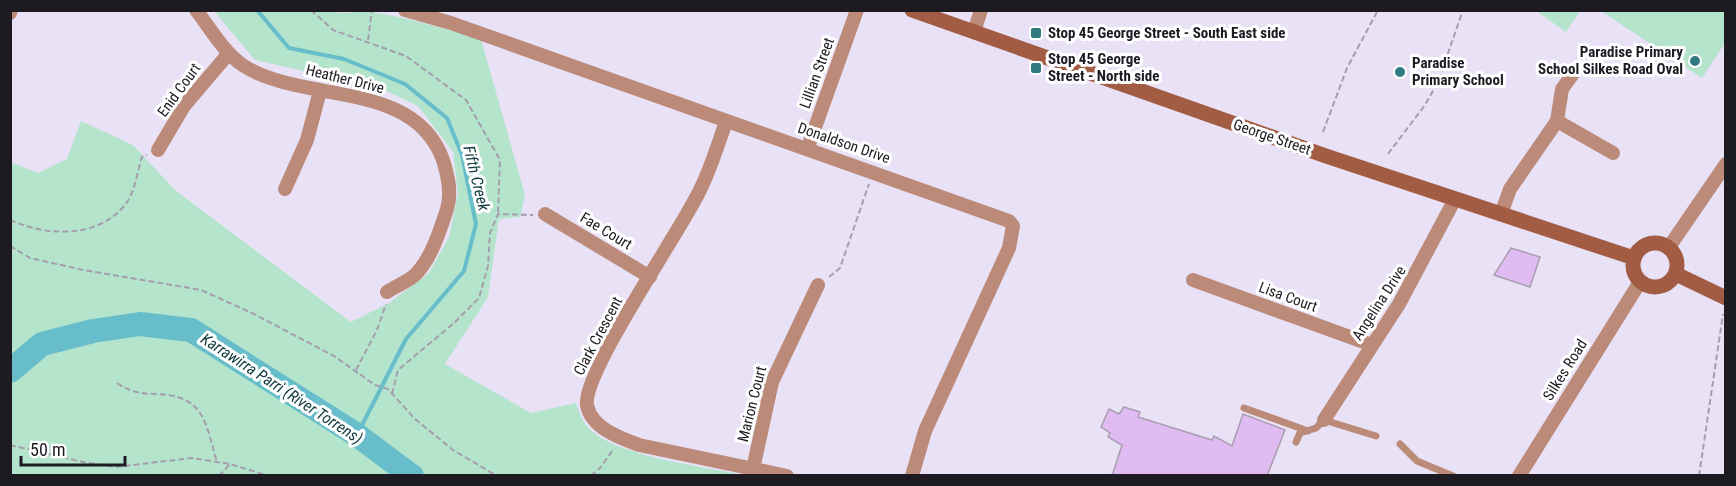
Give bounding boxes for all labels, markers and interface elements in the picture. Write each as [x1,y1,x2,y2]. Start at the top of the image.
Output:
place label: Stop 45 George Street - South East side [1048,24,1286,42]
marker: Stop 45 George Street - South East side [1029,26,1043,40]
street label: Lillian Street [796,35,838,111]
place label: Paradise Primary School Silkes Road Oval [1538,43,1683,78]
place label: Stop 45 George Street - North side [1048,50,1159,85]
place label: Paradise Primary School [1412,54,1504,89]
marker: Paradise Primary School Silkes Road Oval [1688,54,1702,68]
street label: Enid Court [154,60,204,120]
street label: Heather Drive [304,61,386,97]
marker: Stop 45 George Street - North side [1029,61,1043,75]
marker: Paradise Primary School [1393,65,1407,79]
street label: George Street [1231,115,1313,159]
street label: Donaldson Drive [795,119,893,167]
water label: Fifth Creek [459,144,494,214]
street label: Fae Court [577,209,635,253]
street label: Angelina Drive [1348,262,1410,344]
street label: Lisa Court [1256,278,1320,316]
street label: Clark Crescent [570,294,626,378]
water label: Karrawirra Parri (River Torrens) [197,329,366,448]
street label: Silkes Road [1539,336,1591,404]
street label: Marion Court [734,364,770,444]
scale bar [21,429,124,467]
text: 50 m [30,439,65,460]

